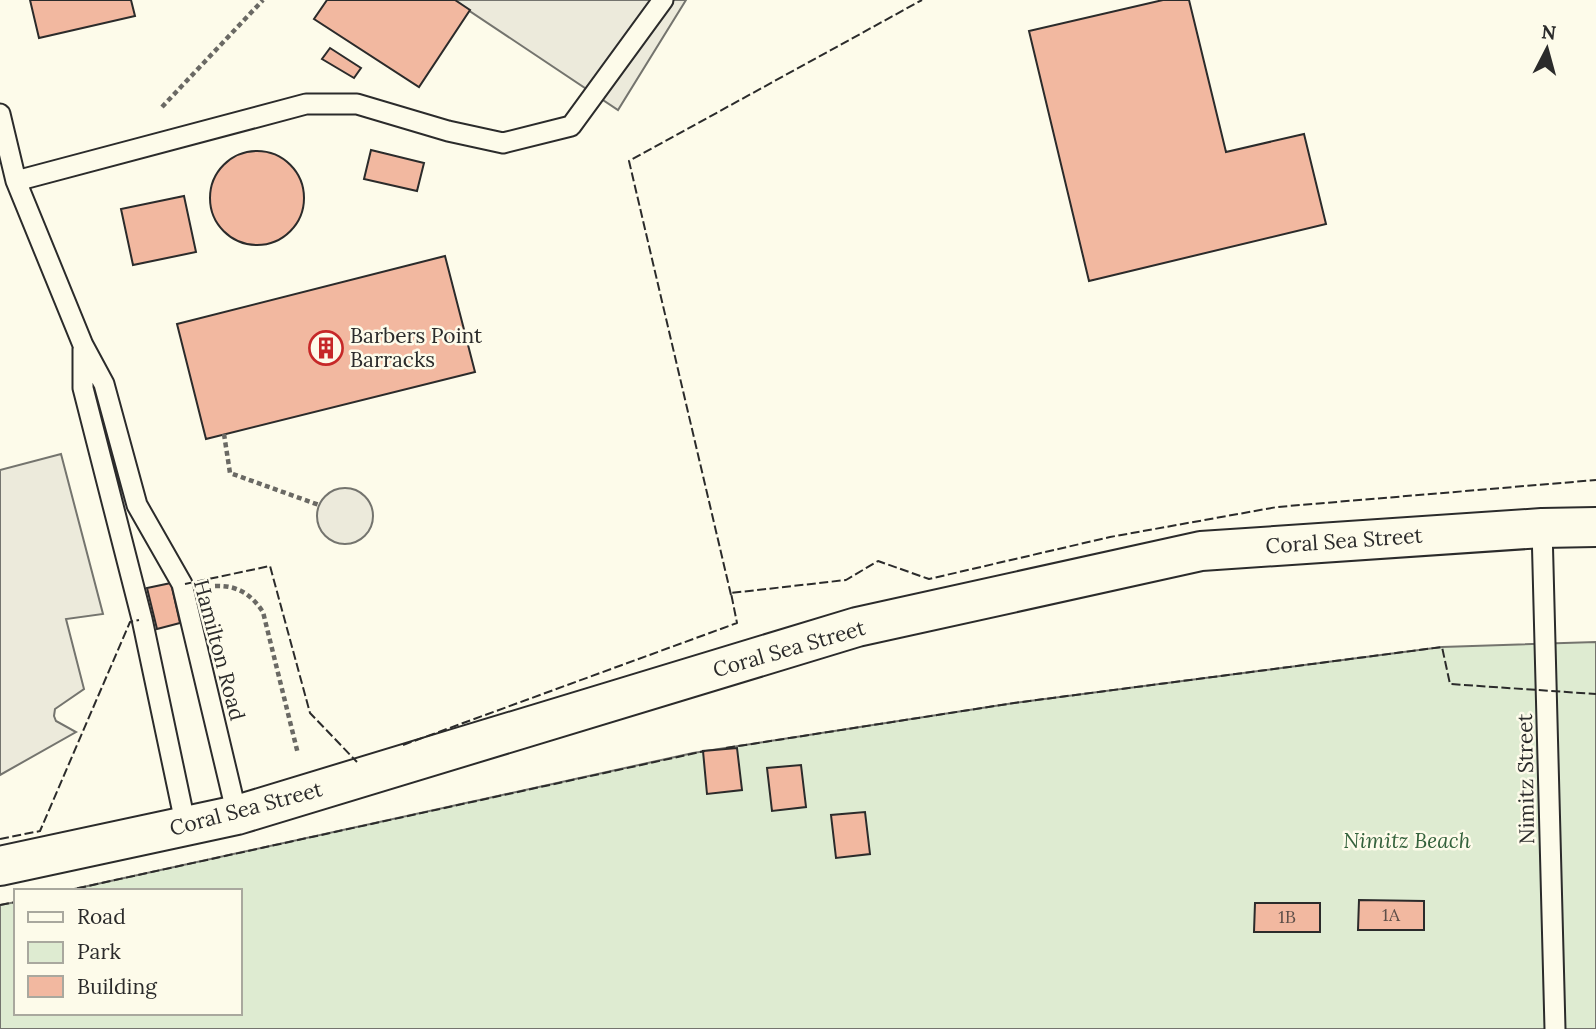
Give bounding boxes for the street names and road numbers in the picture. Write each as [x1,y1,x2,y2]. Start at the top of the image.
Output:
street label: Coral Sea Street [1265,521,1424,559]
street label: Hamilton Road [188,576,251,723]
street label: Coral Sea Street [710,614,869,683]
street label: Nimitz Street [1511,713,1540,845]
street label: Coral Sea Street [166,775,326,842]

